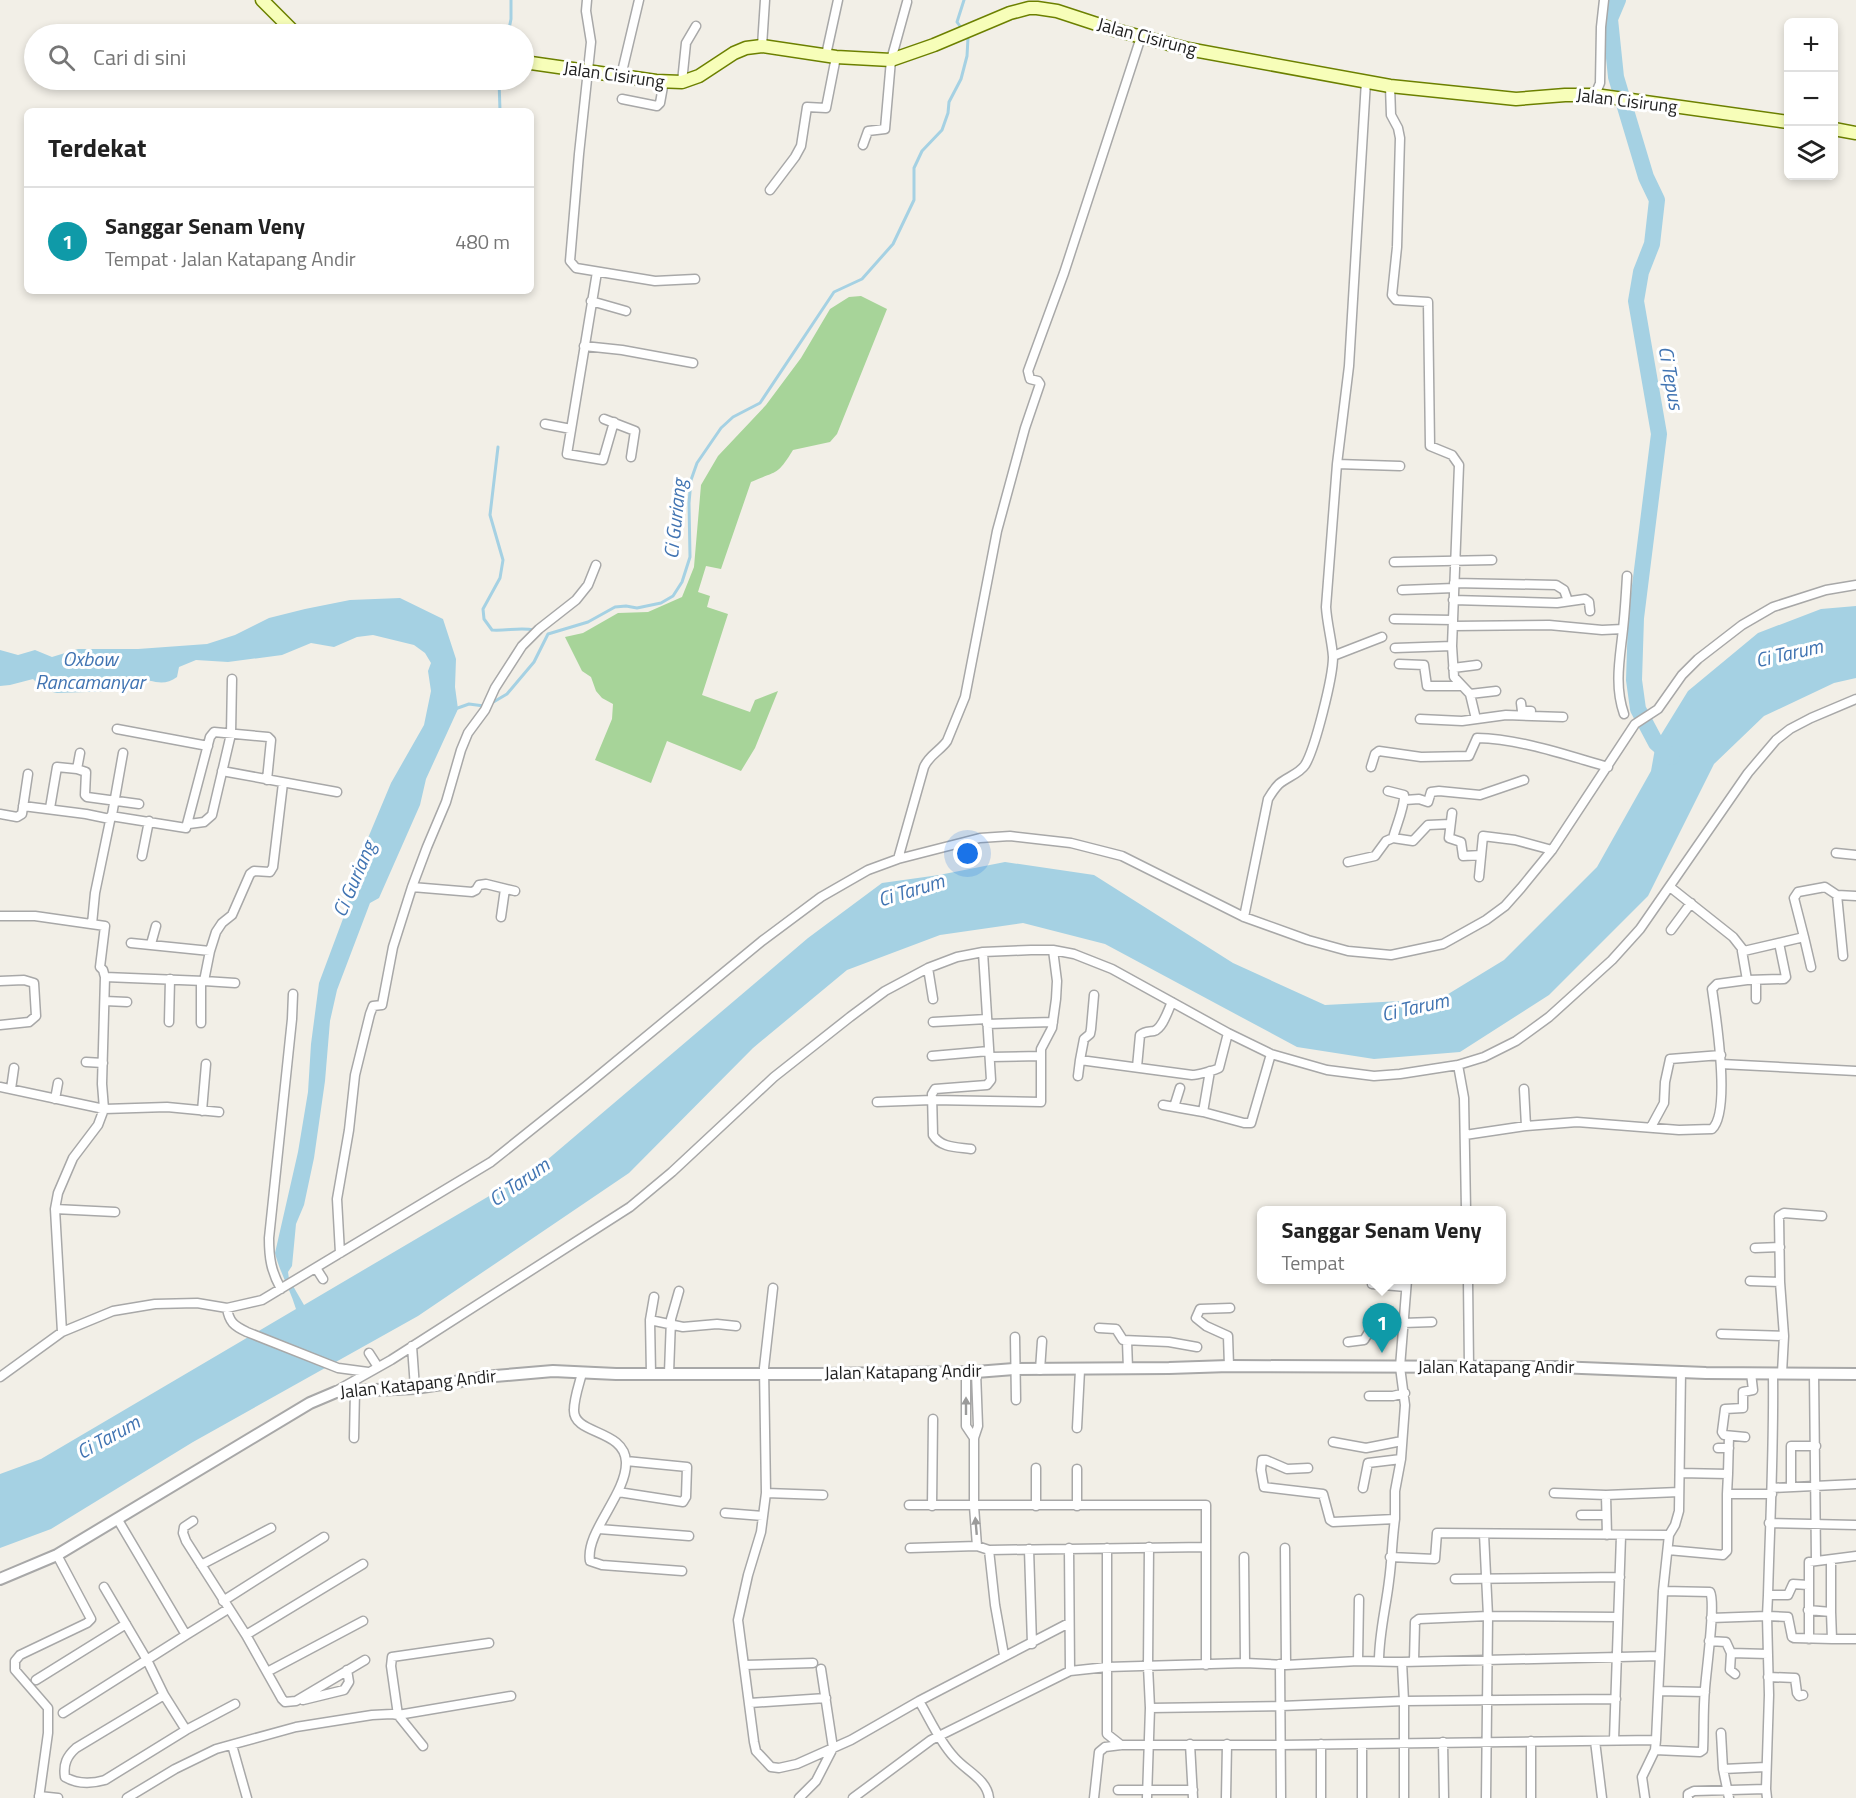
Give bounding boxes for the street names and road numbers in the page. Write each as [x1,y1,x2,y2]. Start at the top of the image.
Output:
street label: Jalan Cisirung [1094,10,1200,63]
street label: Jalan Cisirung [562,54,666,95]
street label: Jalan Cisirung [1575,81,1679,120]
street label: Jalan Katapang Andir [1417,1353,1575,1380]
street label: Jalan Katapang Andir [824,1357,982,1386]
street label: Jalan Katapang Andir [338,1362,497,1405]

